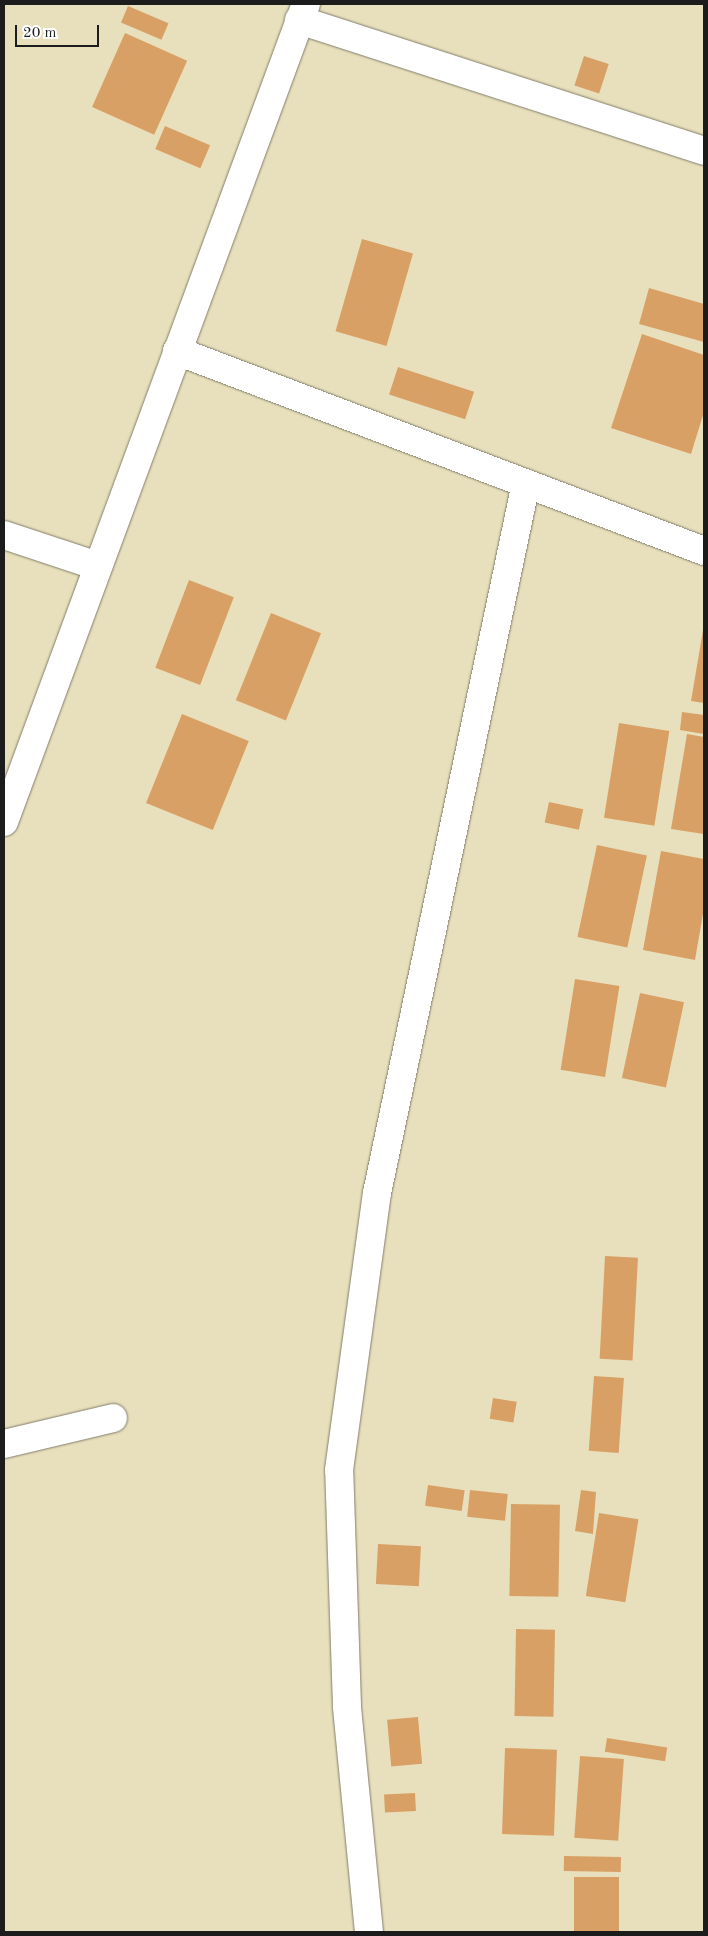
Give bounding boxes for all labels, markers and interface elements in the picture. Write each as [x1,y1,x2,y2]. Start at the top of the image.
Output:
scale bar [18,15,101,47]
text: 20 m [23,26,57,41]

